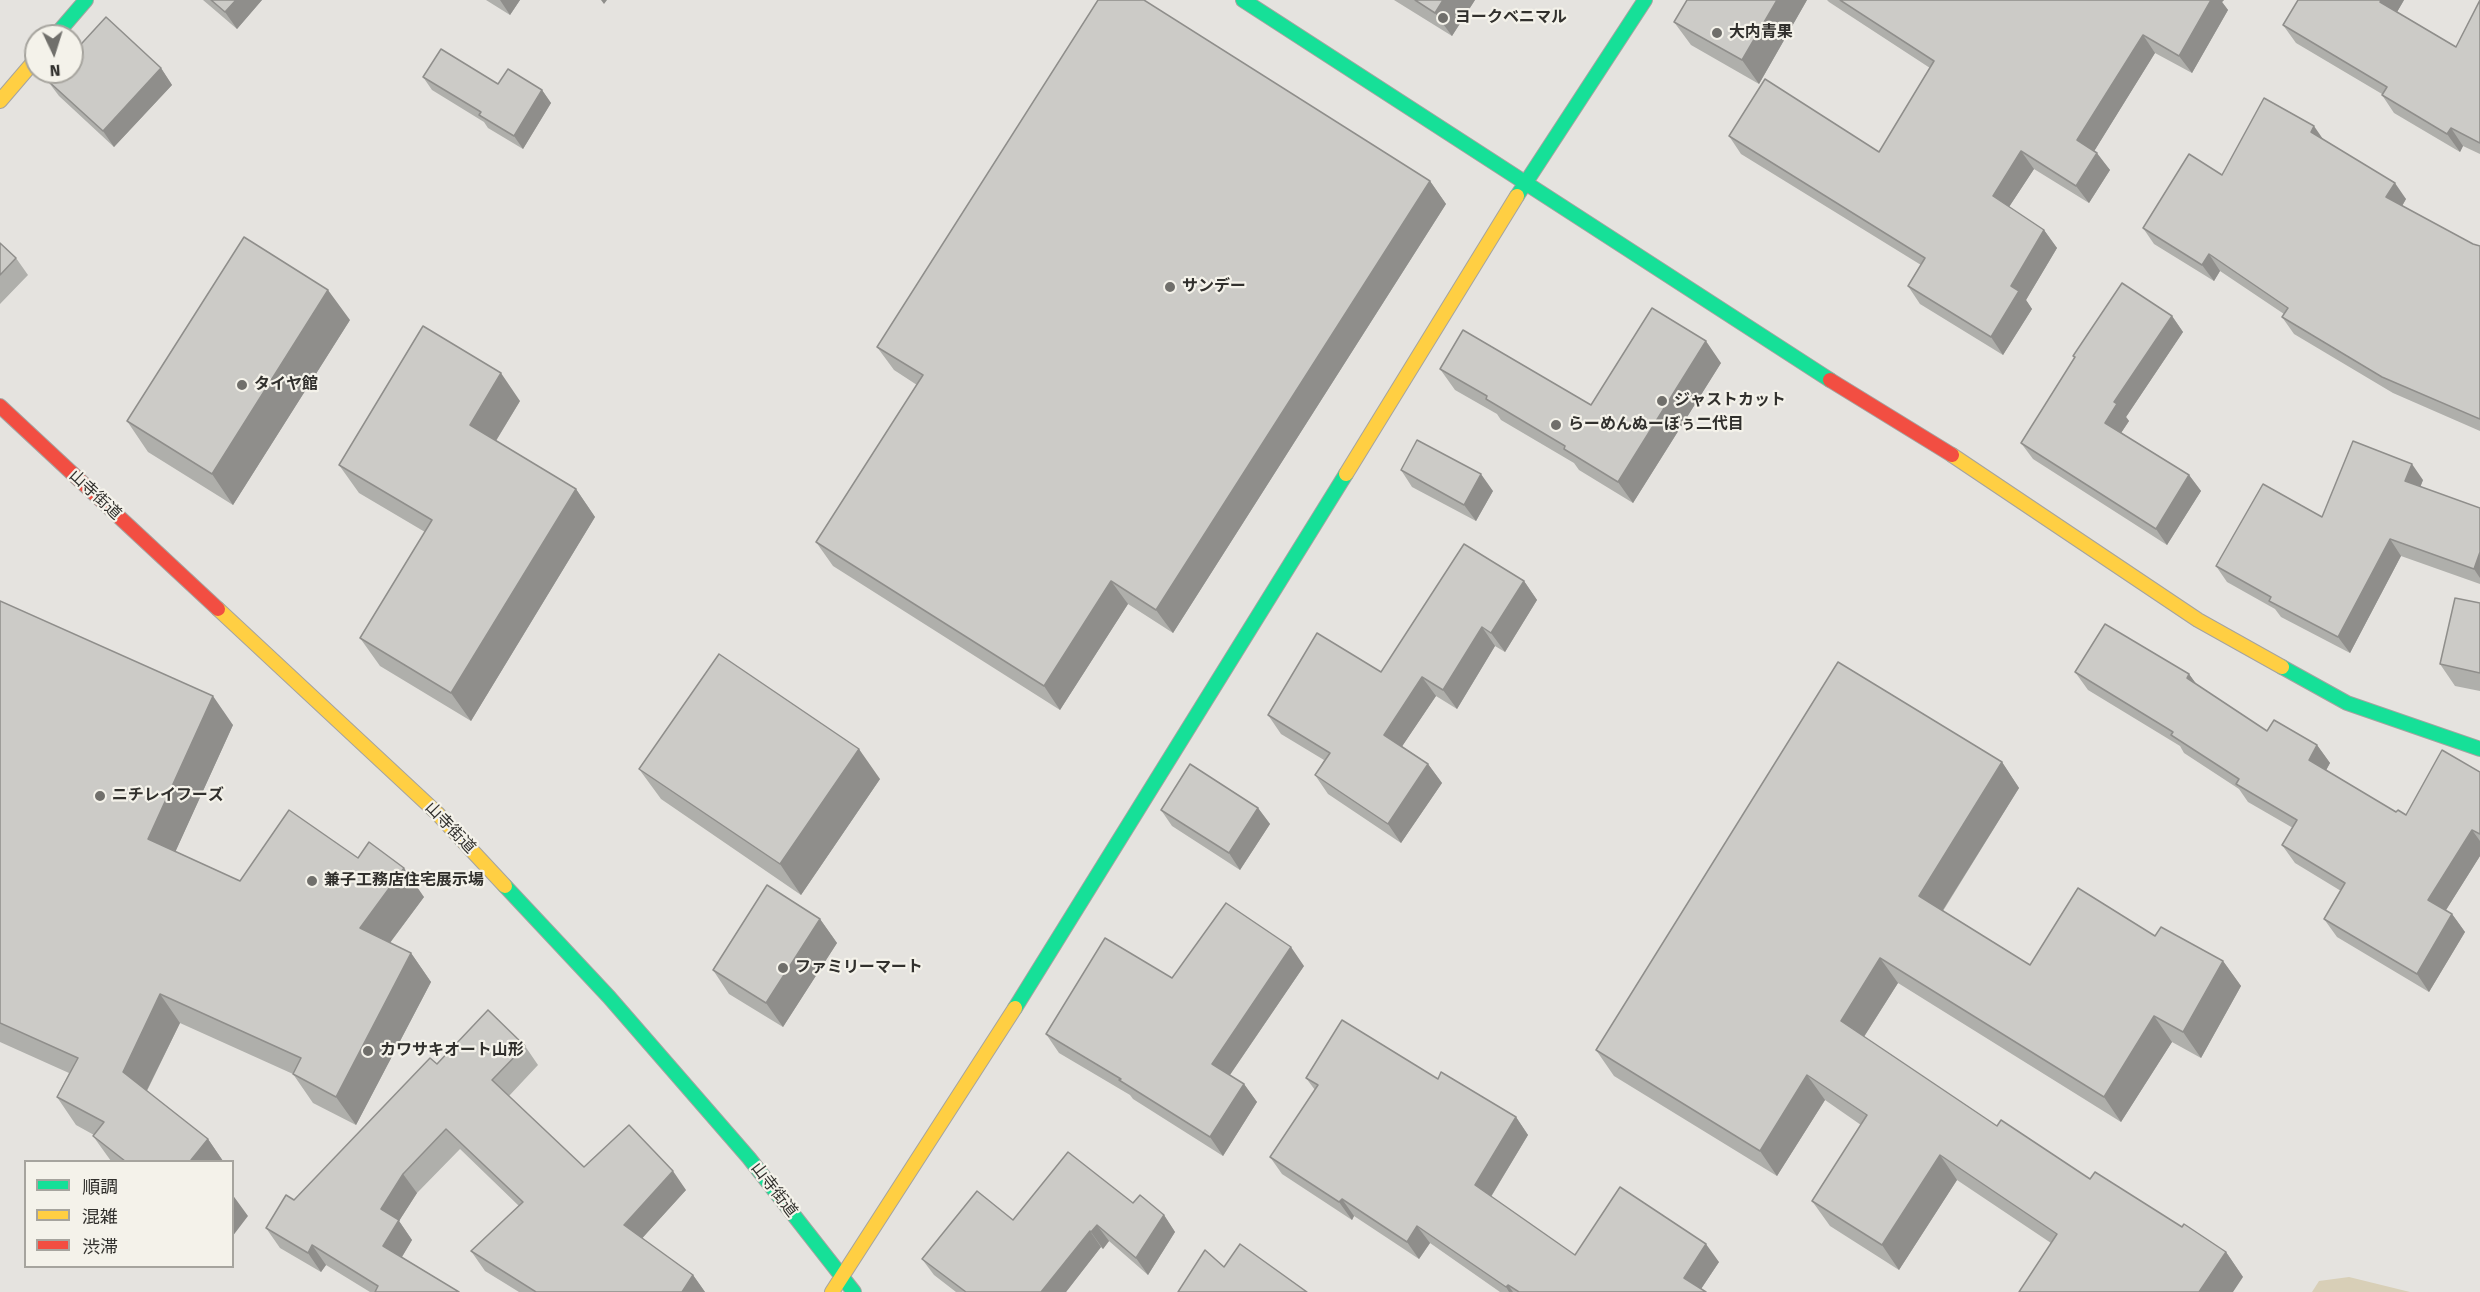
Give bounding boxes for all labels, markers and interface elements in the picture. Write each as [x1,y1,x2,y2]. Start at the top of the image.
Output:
place label: ヨークベニマル [1455,8,1567,28]
marker: ヨークベニマル [1436,11,1450,25]
place label: 大内青果 [1729,23,1793,43]
north arrow [24,24,84,84]
marker: 大内青果 [1710,26,1724,40]
text: N [49,61,61,80]
place label: サンデー [1182,277,1246,297]
marker: サンデー [1163,280,1177,294]
place label: タイヤ館 [254,375,318,395]
marker: タイヤ館 [235,378,249,392]
place label: ジャストカット [1674,391,1786,411]
marker: ジャストカット [1655,394,1669,408]
place label: らーめんぬーぼぅ二代目 [1568,415,1744,435]
marker: らーめんぬーぼぅ二代目 [1549,418,1563,432]
street label: 山寺街道 [65,466,125,524]
place label: ニチレイフーズ [112,786,224,806]
marker: ニチレイフーズ [93,789,107,803]
street label: 山寺街道 [421,798,479,858]
place label: 兼子工務店住宅展示場 [324,871,484,891]
marker: 兼子工務店住宅展示場 [305,874,319,888]
place label: ファミリーマート [795,958,923,978]
marker: ファミリーマート [776,961,790,975]
place label: カワサキオート山形 [380,1041,524,1061]
marker: カワサキオート山形 [361,1044,375,1058]
street label: 山寺街道 [747,1159,801,1221]
legend [24,1160,234,1268]
text: 順調 [82,1176,118,1198]
text: 混雑 [82,1206,118,1228]
text: 渋滞 [82,1236,118,1258]

